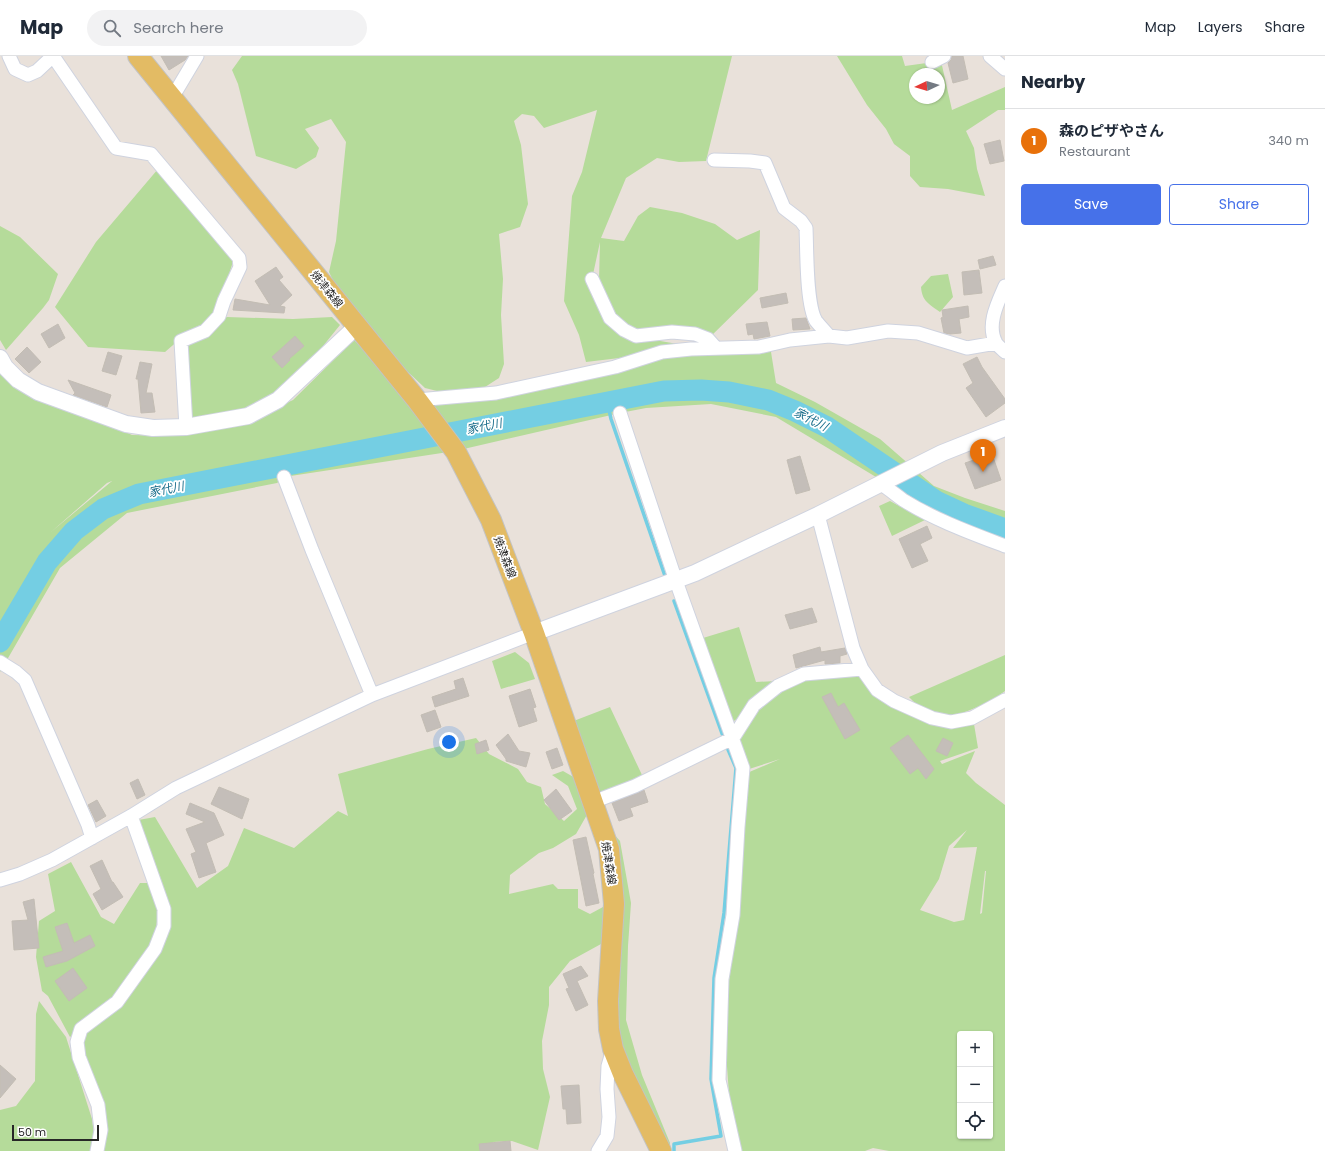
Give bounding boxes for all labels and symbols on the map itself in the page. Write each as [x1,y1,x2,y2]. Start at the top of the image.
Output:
north arrow [909,68,945,104]
street label: 焼津森線 [307,267,347,311]
water label: 家代川 [791,403,833,436]
water label: 家代川 [465,414,505,438]
pin: 1 [970,439,996,472]
water label: 家代川 [147,477,187,501]
street label: 焼津森線 [490,534,520,580]
your location [439,732,459,752]
street label: 焼津森線 [598,840,620,886]
scale bar [12,1123,99,1142]

